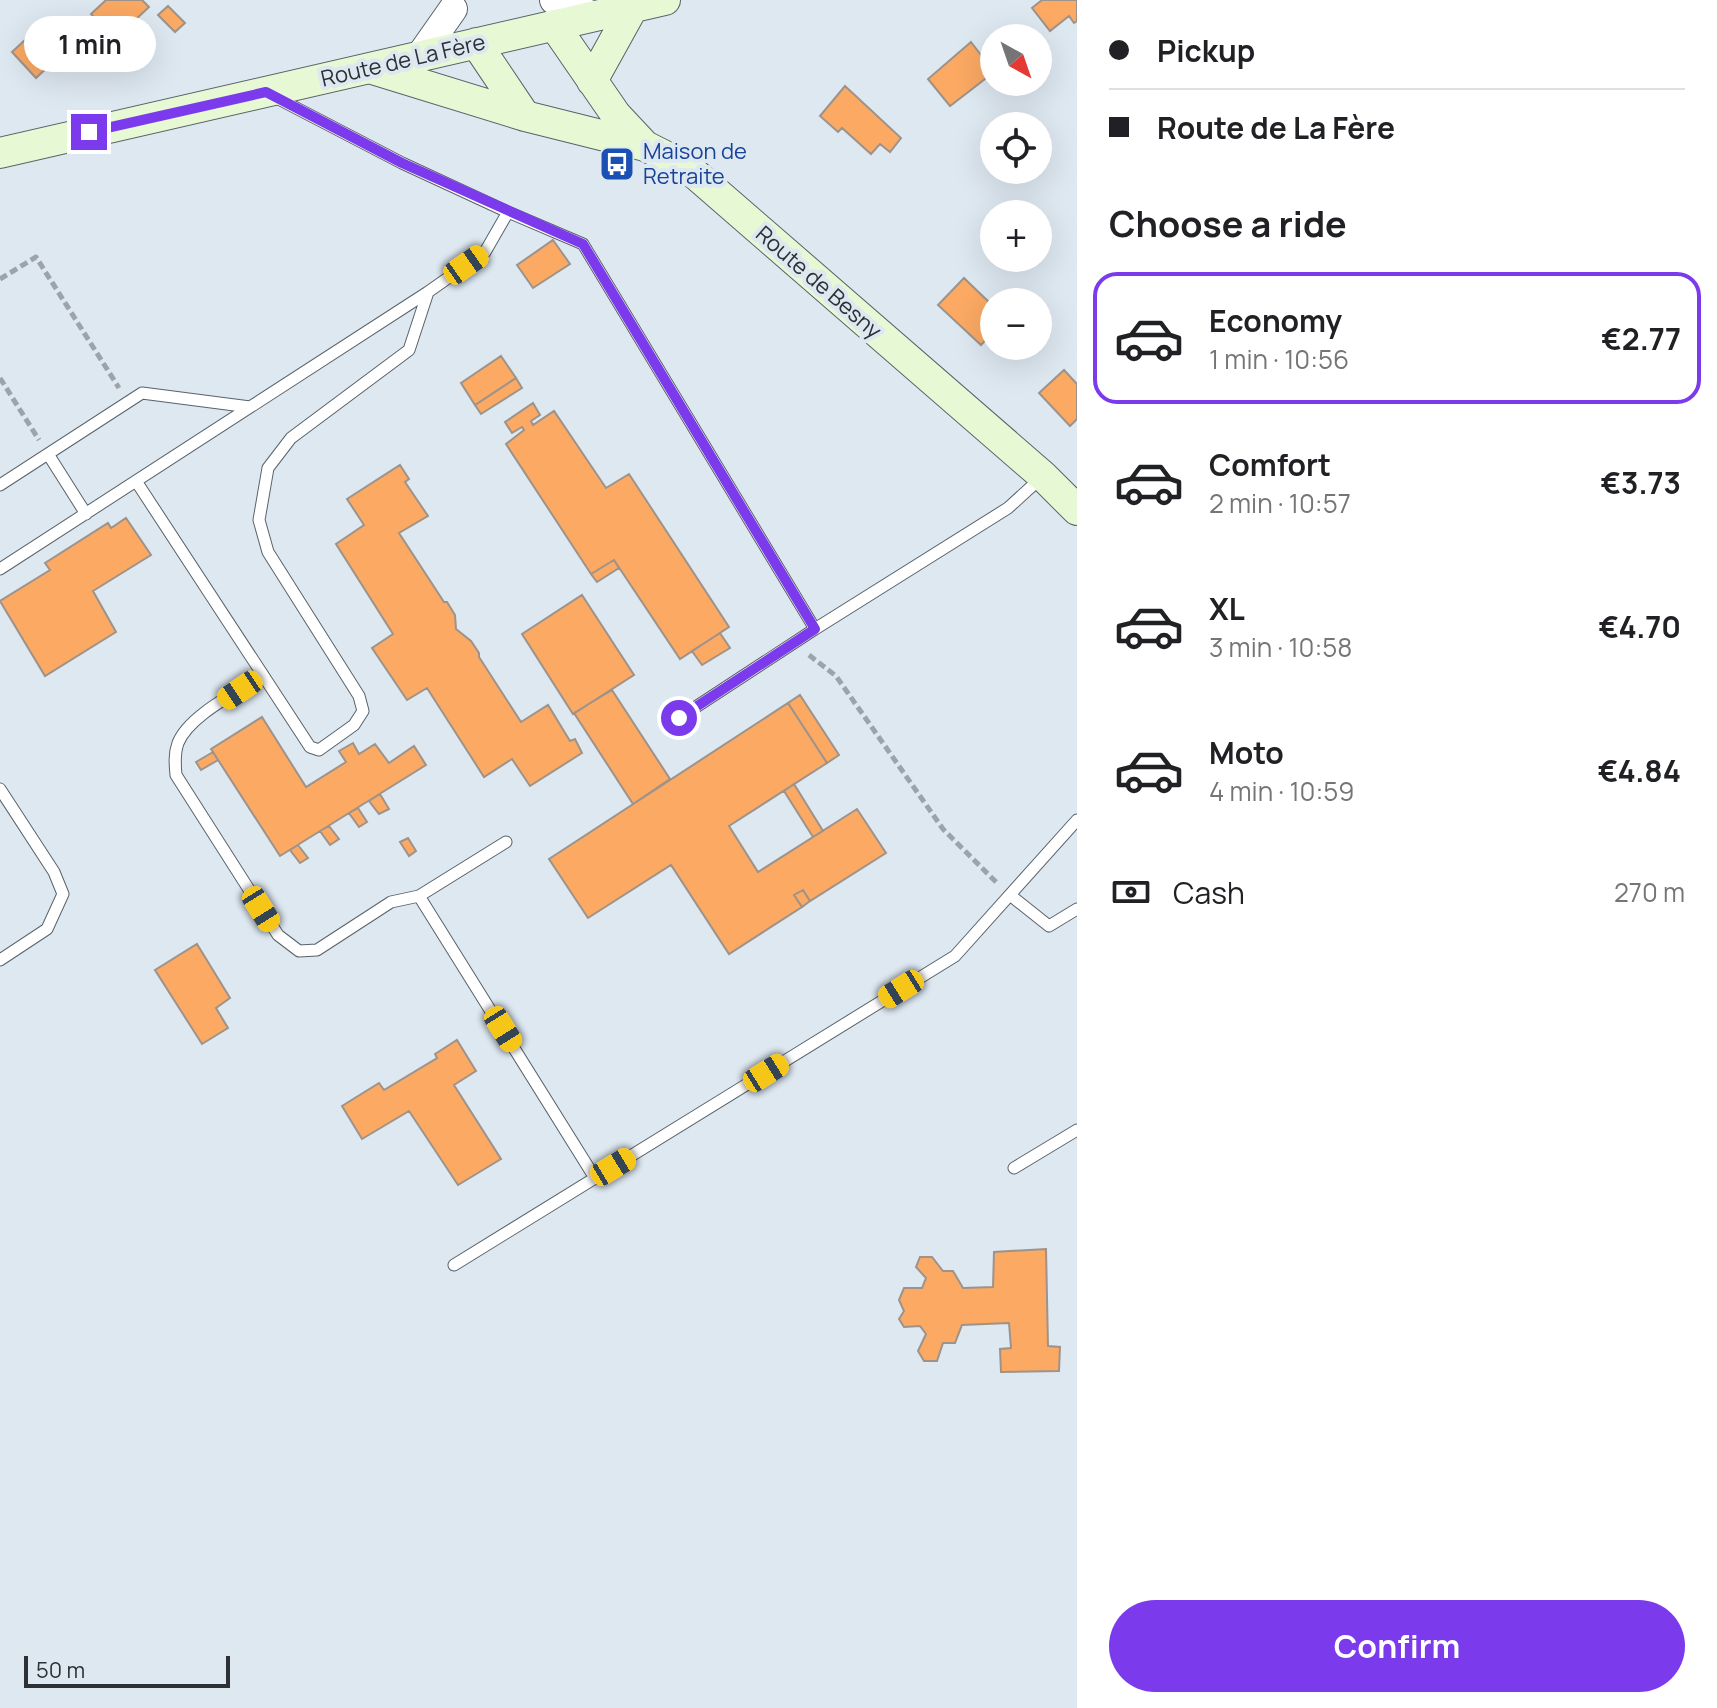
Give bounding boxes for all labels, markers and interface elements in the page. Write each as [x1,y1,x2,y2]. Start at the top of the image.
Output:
callout: 1 min [23,16,155,72]
north arrow [980,24,1052,96]
map controls [980,24,1052,360]
text: 1 min [58,26,122,62]
street label: Route de La Fère [318,26,488,93]
text: Pickup [1157,30,1255,71]
text: Route de La Fère [1157,107,1395,148]
button: locate [980,112,1052,184]
route end [71,114,107,150]
place label: Maison de Retraite [643,136,747,191]
bus stop icon: Maison de Retraite [598,145,636,183]
text: Choose a ride [1109,199,1347,248]
button: + [980,200,1052,272]
street label: Route de Besny [750,219,889,345]
car [439,241,493,289]
button: − [980,288,1052,360]
text: Economy [1209,300,1342,341]
icon: car [1113,302,1185,374]
text: €2.77 [1601,318,1681,359]
text: 1 min · 10:56 [1209,341,1349,377]
text: Comfort [1209,444,1331,485]
icon: car [1113,446,1185,518]
text: €3.73 [1601,462,1681,503]
text: 2 min · 10:57 [1209,485,1351,521]
text: XL [1209,588,1245,629]
icon: car [1113,590,1185,662]
text: €4.70 [1599,606,1681,647]
text: 3 min · 10:58 [1209,629,1352,665]
car [213,667,267,713]
route start [661,700,697,736]
text: Moto [1209,732,1284,773]
icon: car [1113,734,1185,806]
text: €4.84 [1598,750,1681,791]
text: 4 min · 10:59 [1209,773,1354,809]
icon: cash [1109,870,1153,914]
text: Cash [1173,872,1245,913]
text: 270 m [1614,874,1685,910]
car [238,882,284,936]
car [874,966,928,1012]
car [480,1002,526,1056]
car [739,1050,793,1096]
car [586,1144,640,1190]
button: Confirm [1109,1600,1685,1692]
scale bar [24,1652,230,1688]
text: 50 m [36,1655,85,1685]

